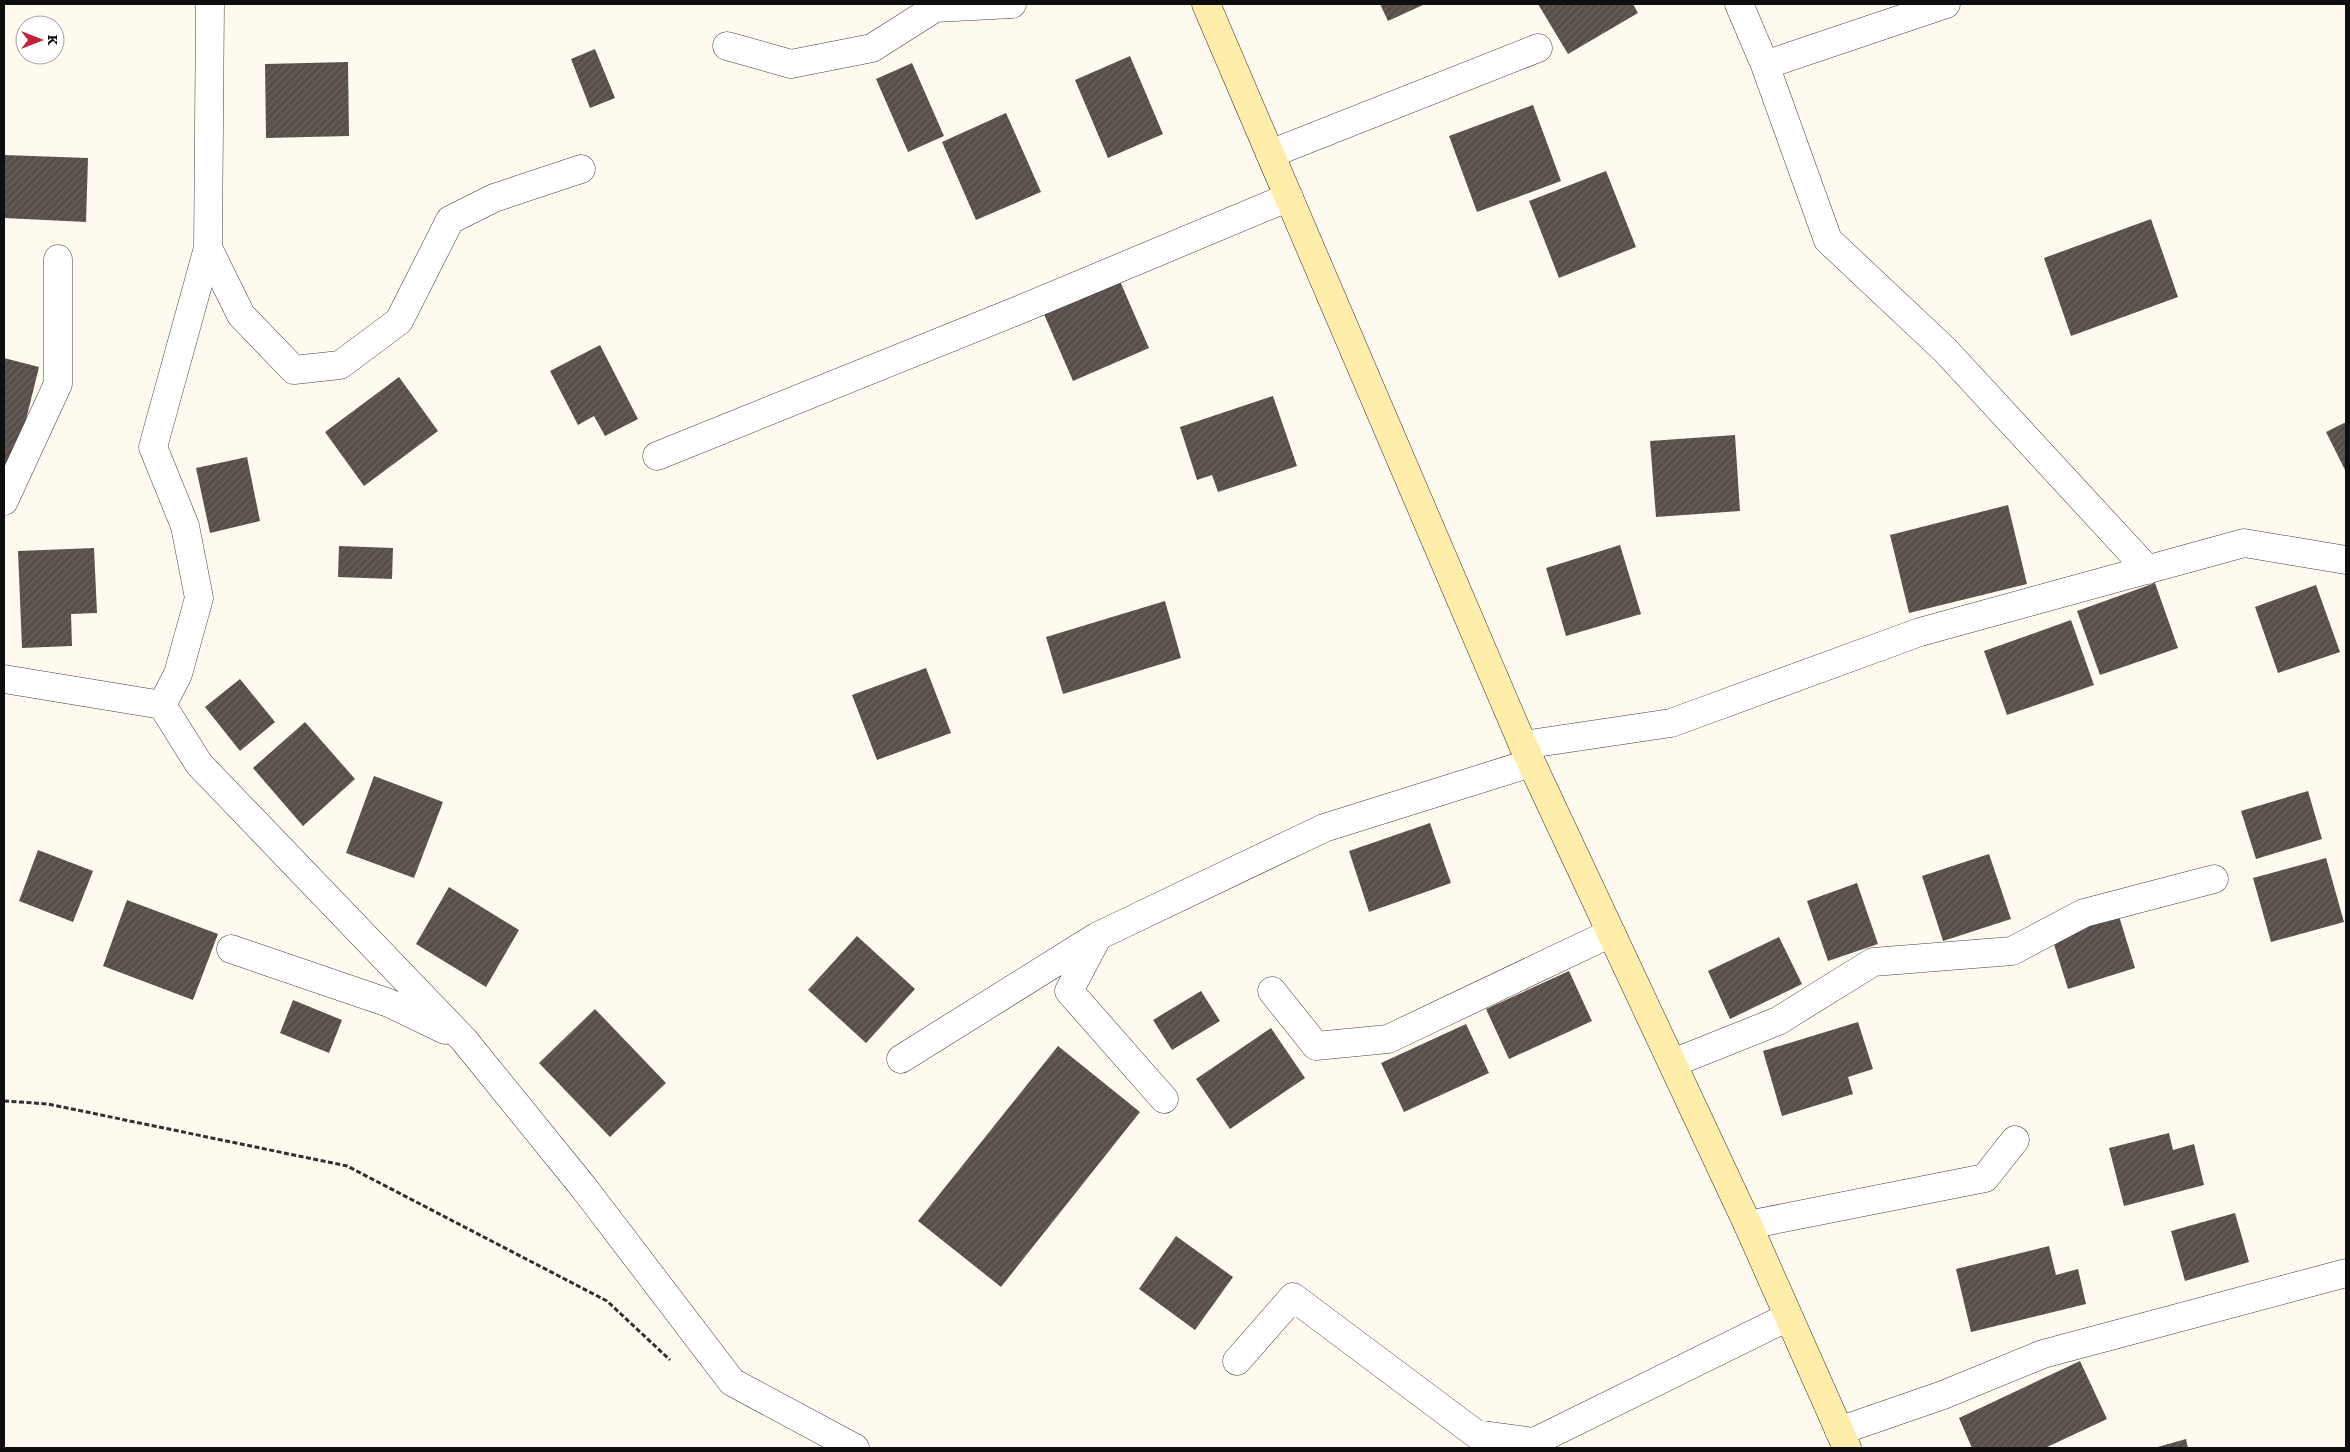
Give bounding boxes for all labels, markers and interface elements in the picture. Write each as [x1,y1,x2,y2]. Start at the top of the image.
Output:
north arrow [15,15,65,65]
text: K [44,35,64,46]

